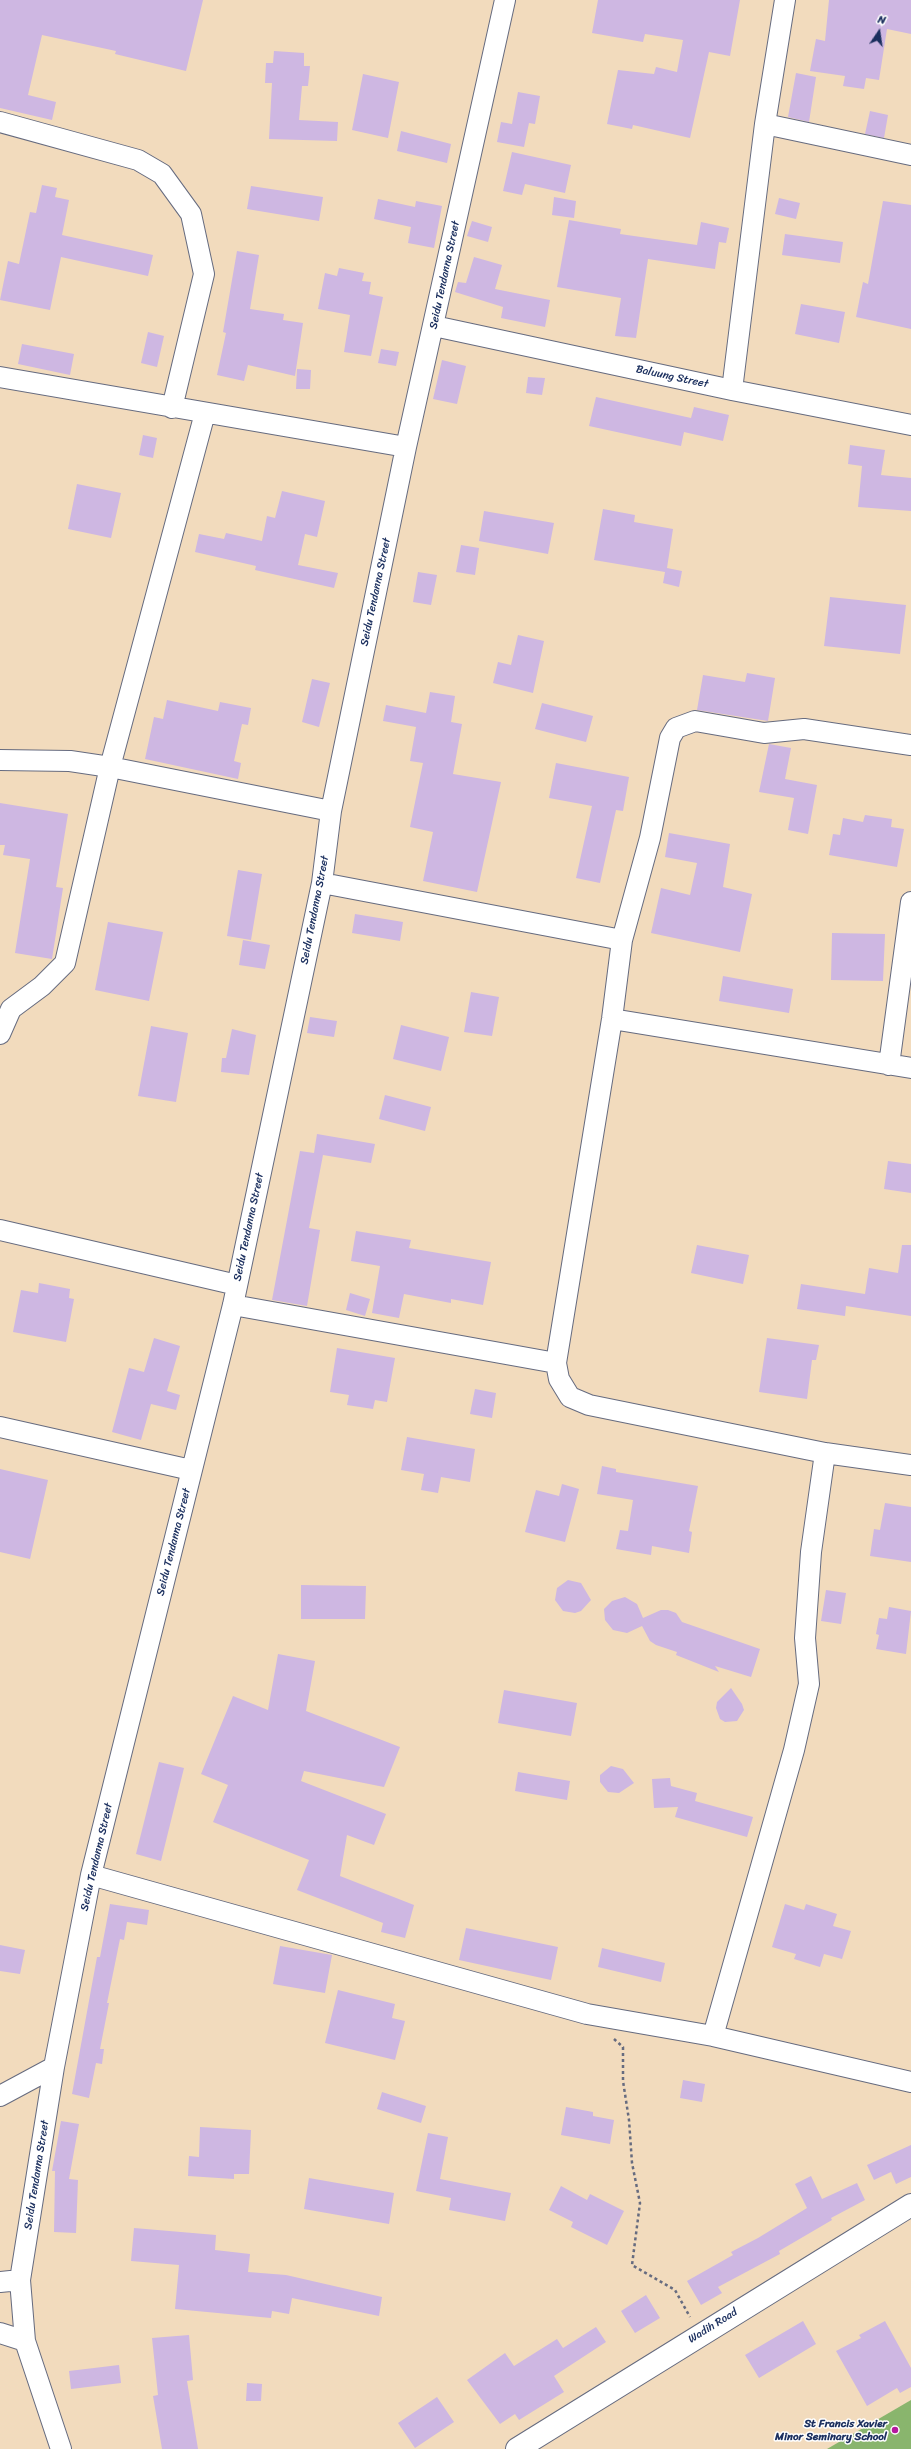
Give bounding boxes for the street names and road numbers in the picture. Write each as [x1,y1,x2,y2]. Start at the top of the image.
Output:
street label: Seidu Tendanna Street [427,220,463,330]
street label: Baluung Street [635,363,709,391]
street label: Seidu Tendanna Street [358,537,394,647]
street label: Seidu Tendanna Street [298,855,332,965]
street label: Seidu Tendanna Street [231,1172,267,1282]
street label: Seidu Tendanna Street [154,1487,194,1597]
street label: Seidu Tendanna Street [78,1802,116,1912]
street label: Seidu Tendanna Street [22,2119,52,2231]
street label: Wadih Road [686,2306,740,2346]

